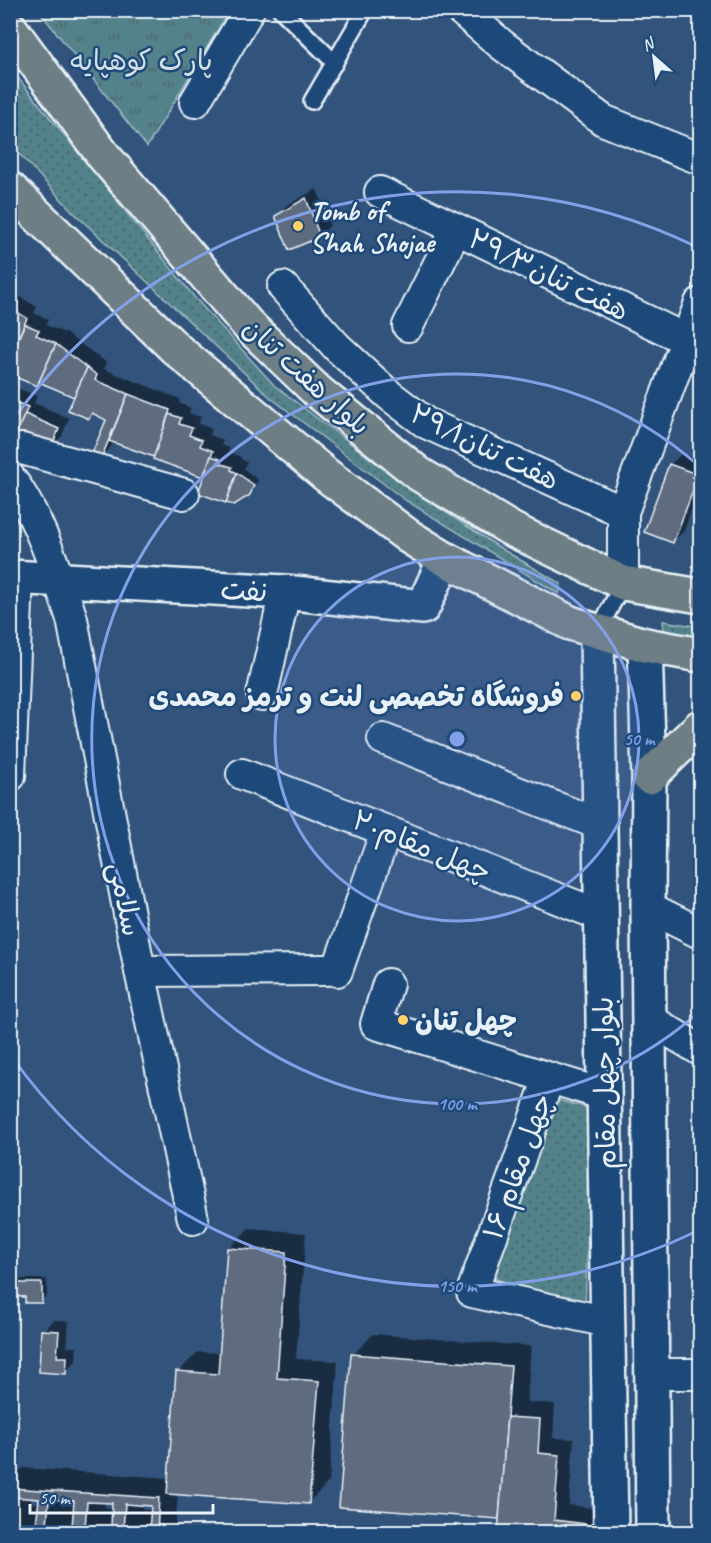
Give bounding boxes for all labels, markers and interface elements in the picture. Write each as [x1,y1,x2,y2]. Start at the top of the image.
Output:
north arrow [624,27,684,87]
text: N [638,32,659,56]
park label: پارک کوهپایه [69,43,213,79]
place label: Tomb of Shah Shojae [310,193,437,260]
marker: Tomb of Shah Shojae [291,219,305,233]
street label: ۲۹/۳هفت تنان [463,221,635,328]
street label: بلوار هفت تنان [236,310,378,443]
street label: ۲۹/۱هفت تنان [405,395,565,498]
street label: نفت [220,572,268,609]
place label: فروشگاه تخصصی لنت و ترمز محمدی [148,679,564,715]
marker: فروشگاه تخصصی لنت و ترمز محمدی [569,689,583,703]
text: 50 m [624,728,656,750]
centre of rings [447,729,467,749]
street label: چهل مقام۲۰ [346,802,496,893]
street label: سلامی [101,859,150,939]
street label: بلوار چهل مقام [585,996,628,1170]
place label: چهل تنان [415,1003,517,1038]
marker: چهل تنان [396,1013,410,1027]
street label: چهل مقام ۱۶ [475,1088,564,1245]
text: 100 m [438,1093,478,1115]
text: 150 m [438,1275,478,1297]
scale bar [30,1477,213,1515]
text: 50 m [39,1487,72,1509]

